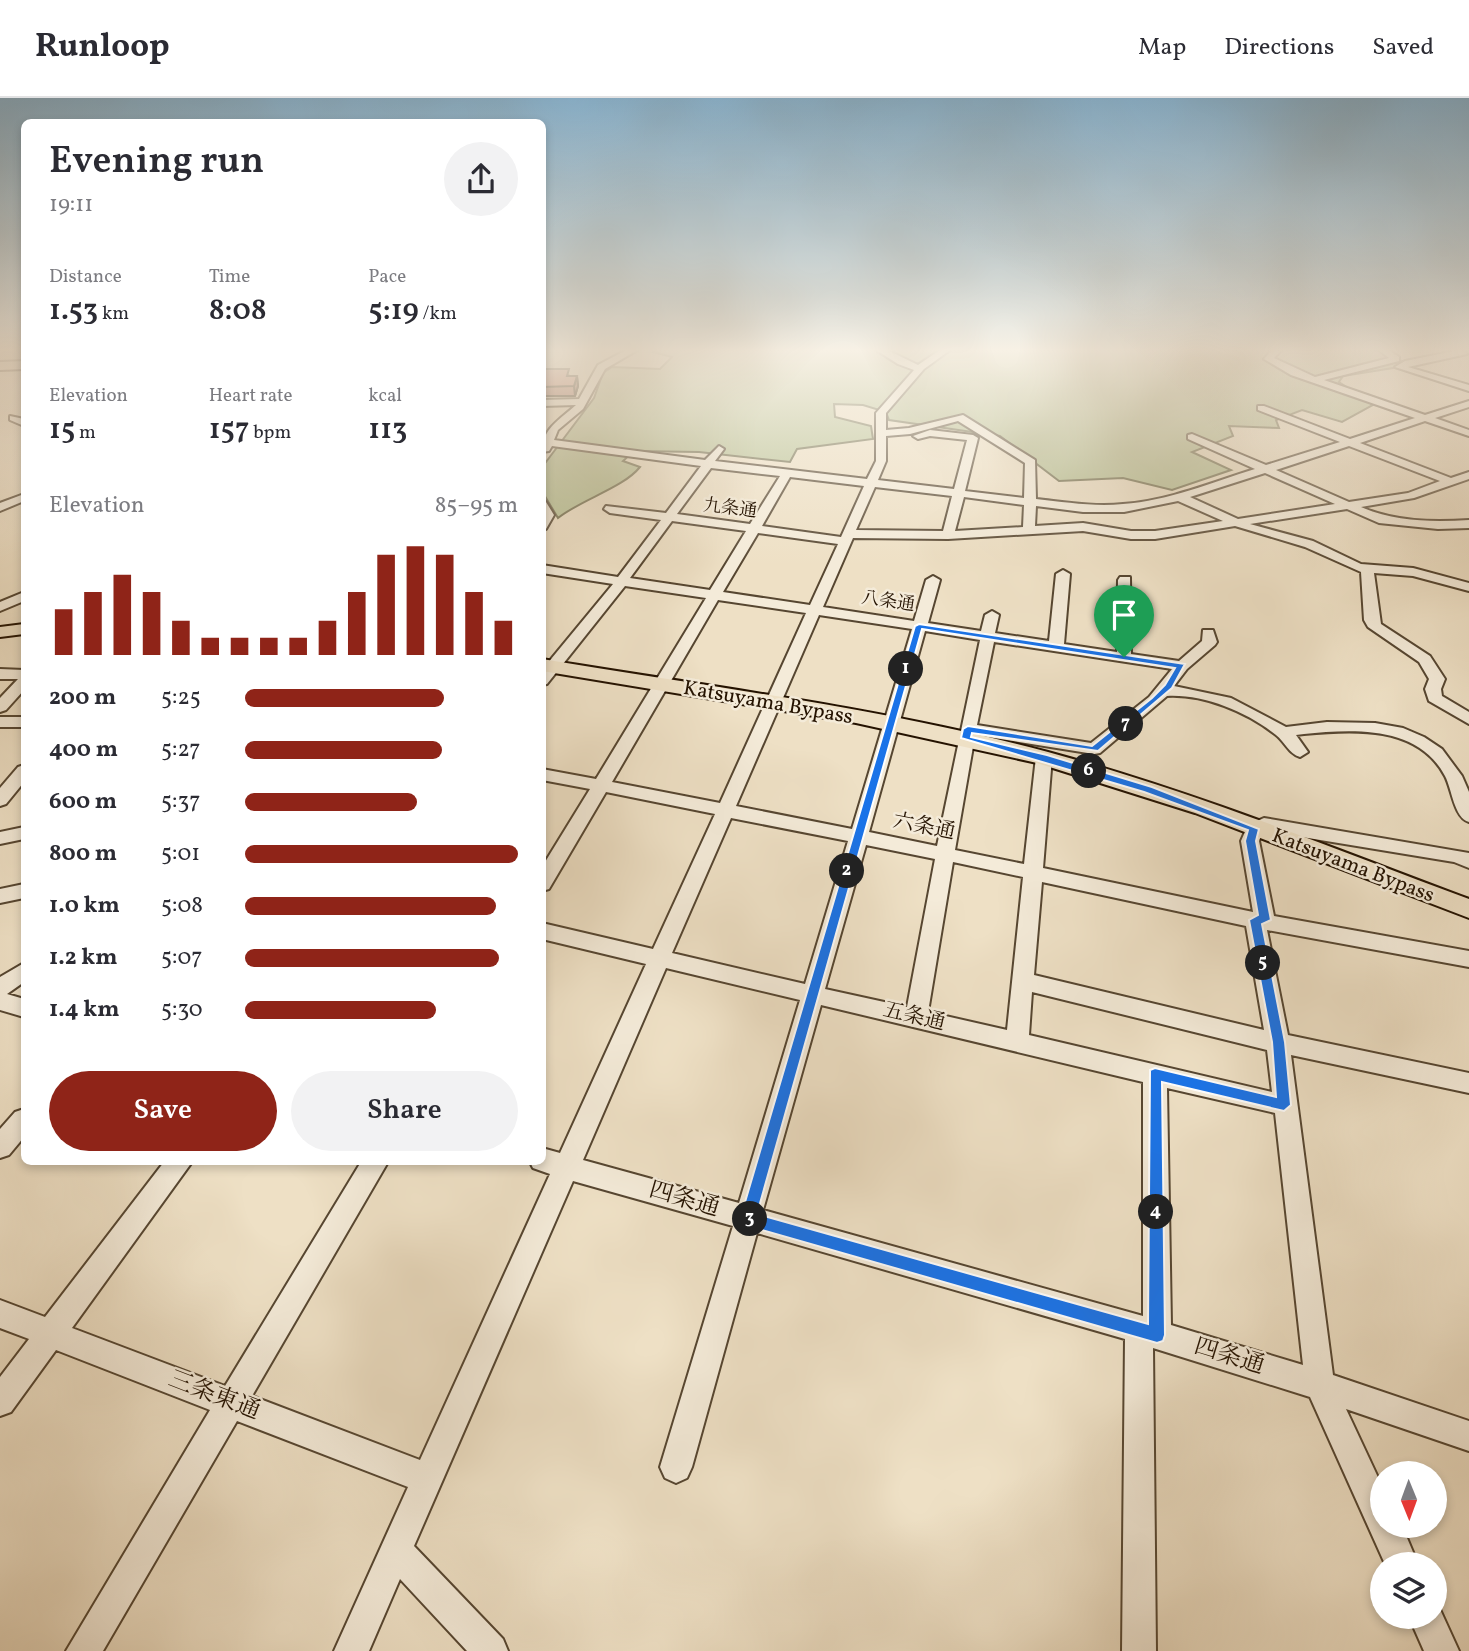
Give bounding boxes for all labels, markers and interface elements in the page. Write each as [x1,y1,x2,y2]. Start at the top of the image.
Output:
text: Runloop [35,25,170,71]
text: Map [1138,31,1186,65]
text: Directions [1224,31,1334,65]
text: Saved [1372,31,1434,65]
text: Evening run [49,136,264,189]
button: share [444,142,518,216]
text: 19:11 [49,189,93,221]
text: Distance [49,264,122,290]
text: Time [209,264,250,290]
text: Pace [368,264,406,290]
text: 1.53 [49,290,98,332]
text: 8:08 [209,290,267,332]
text: 5:19 [368,290,419,332]
text: km [98,301,129,327]
text: /km [419,301,457,327]
text: Elevation [49,383,128,409]
text: Heart rate [209,383,293,409]
text: kcal [368,383,402,409]
text: 15 [49,409,75,451]
text: 157 [209,409,249,451]
text: 113 [368,409,407,451]
text: m [75,420,96,446]
text: bpm [249,420,291,446]
text: Elevation [49,490,145,522]
text: 85–95 m [435,490,518,522]
street label: 九条通 [702,493,758,525]
pin [1094,585,1154,657]
street label: 八条通 [860,586,916,618]
icon: arrive [1105,596,1143,634]
pin: 1 [888,652,923,686]
text: 1 [902,655,909,681]
street label: Katsuyama Bypass [681,674,855,732]
text: 200 m [49,682,116,714]
text: 5:25 [161,682,201,714]
pin: 7 [1108,706,1144,742]
text: 7 [1121,710,1130,736]
text: 400 m [49,734,118,766]
text: 5:27 [161,734,200,766]
pin: 6 [1072,754,1106,788]
text: 6 [1083,757,1094,783]
text: 600 m [49,786,117,818]
text: 5:37 [161,786,200,818]
street label: 六条通 [890,807,958,847]
street label: Katsuyama Bypass [1268,822,1438,910]
text: 800 m [49,838,117,870]
text: 5:01 [161,838,200,870]
pin: 2 [830,854,864,888]
text: 2 [842,857,851,883]
text: 1.0 km [49,890,120,922]
text: 5:08 [161,890,203,922]
text: 1.2 km [49,942,118,974]
text: 5:07 [161,942,202,974]
pin: 5 [1246,946,1280,980]
text: 5 [1258,949,1267,975]
text: 1.4 km [49,994,120,1026]
text: 5:30 [161,994,203,1026]
street label: 五条通 [880,996,948,1038]
button: Save [49,1071,277,1151]
button: Share [291,1071,518,1151]
street label: 四条通 [645,1174,723,1226]
pin: 4 [1138,1194,1174,1230]
text: 4 [1150,1198,1161,1224]
pin: 3 [732,1202,768,1236]
text: 3 [745,1205,754,1231]
street label: 四条通 [1190,1330,1268,1384]
street label: 三条東通 [163,1363,265,1429]
north arrow [1370,1461,1447,1538]
map controls [1370,1461,1447,1629]
button: layers [1370,1552,1447,1629]

